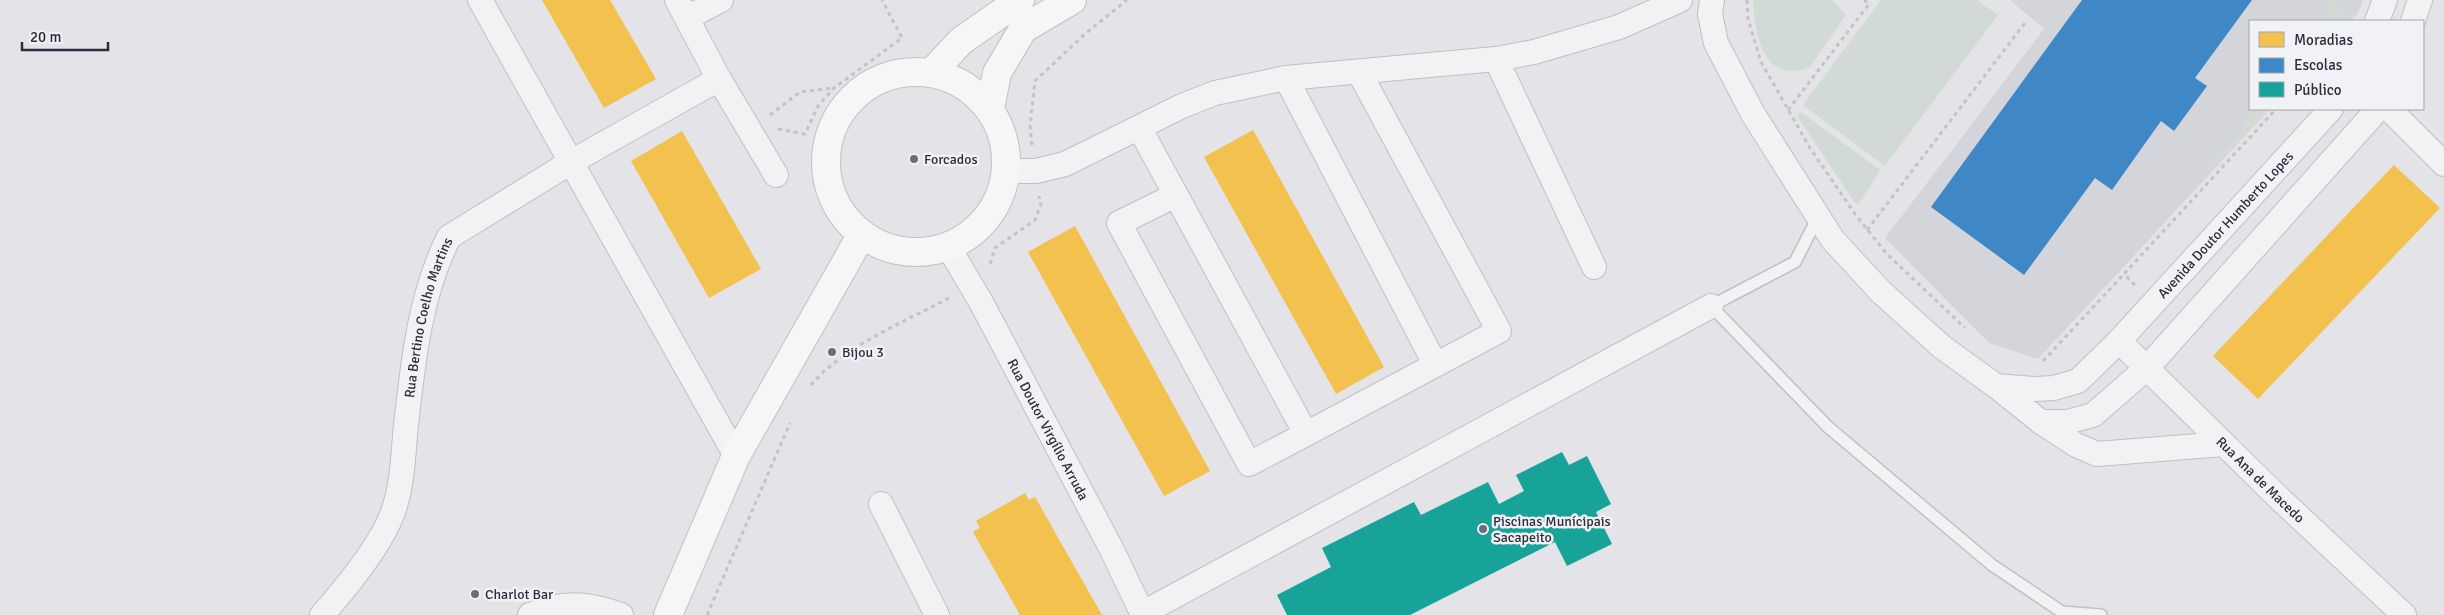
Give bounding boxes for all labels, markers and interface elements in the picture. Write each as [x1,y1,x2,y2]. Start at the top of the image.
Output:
scale bar [22,20,109,52]
legend [2249,20,2424,110]
text: 20 m [30,28,61,46]
text: Moradias [2294,31,2353,49]
text: Escolas [2294,56,2343,74]
text: Público [2294,81,2342,99]
street label: Avenida Doutor Humberto Lopes [2154,148,2297,302]
place label: Forcados [924,151,978,168]
marker: Forcados [908,153,920,165]
street label: Rua Bertino Coelho Martins [401,235,456,399]
place label: Bijou 3 [842,344,884,361]
marker: Bijou 3 [826,346,838,358]
street label: Rua Doutor Virgílio Arruda [1003,356,1092,503]
street label: Rua Ana de Macedo [2212,433,2308,527]
place label: Piscinas Munícipais Sacapeito [1493,513,1611,546]
marker: Piscinas Munícipais Sacapeito [1477,523,1489,535]
place label: Charlot Bar [485,586,554,603]
marker: Charlot Bar [469,588,481,600]

